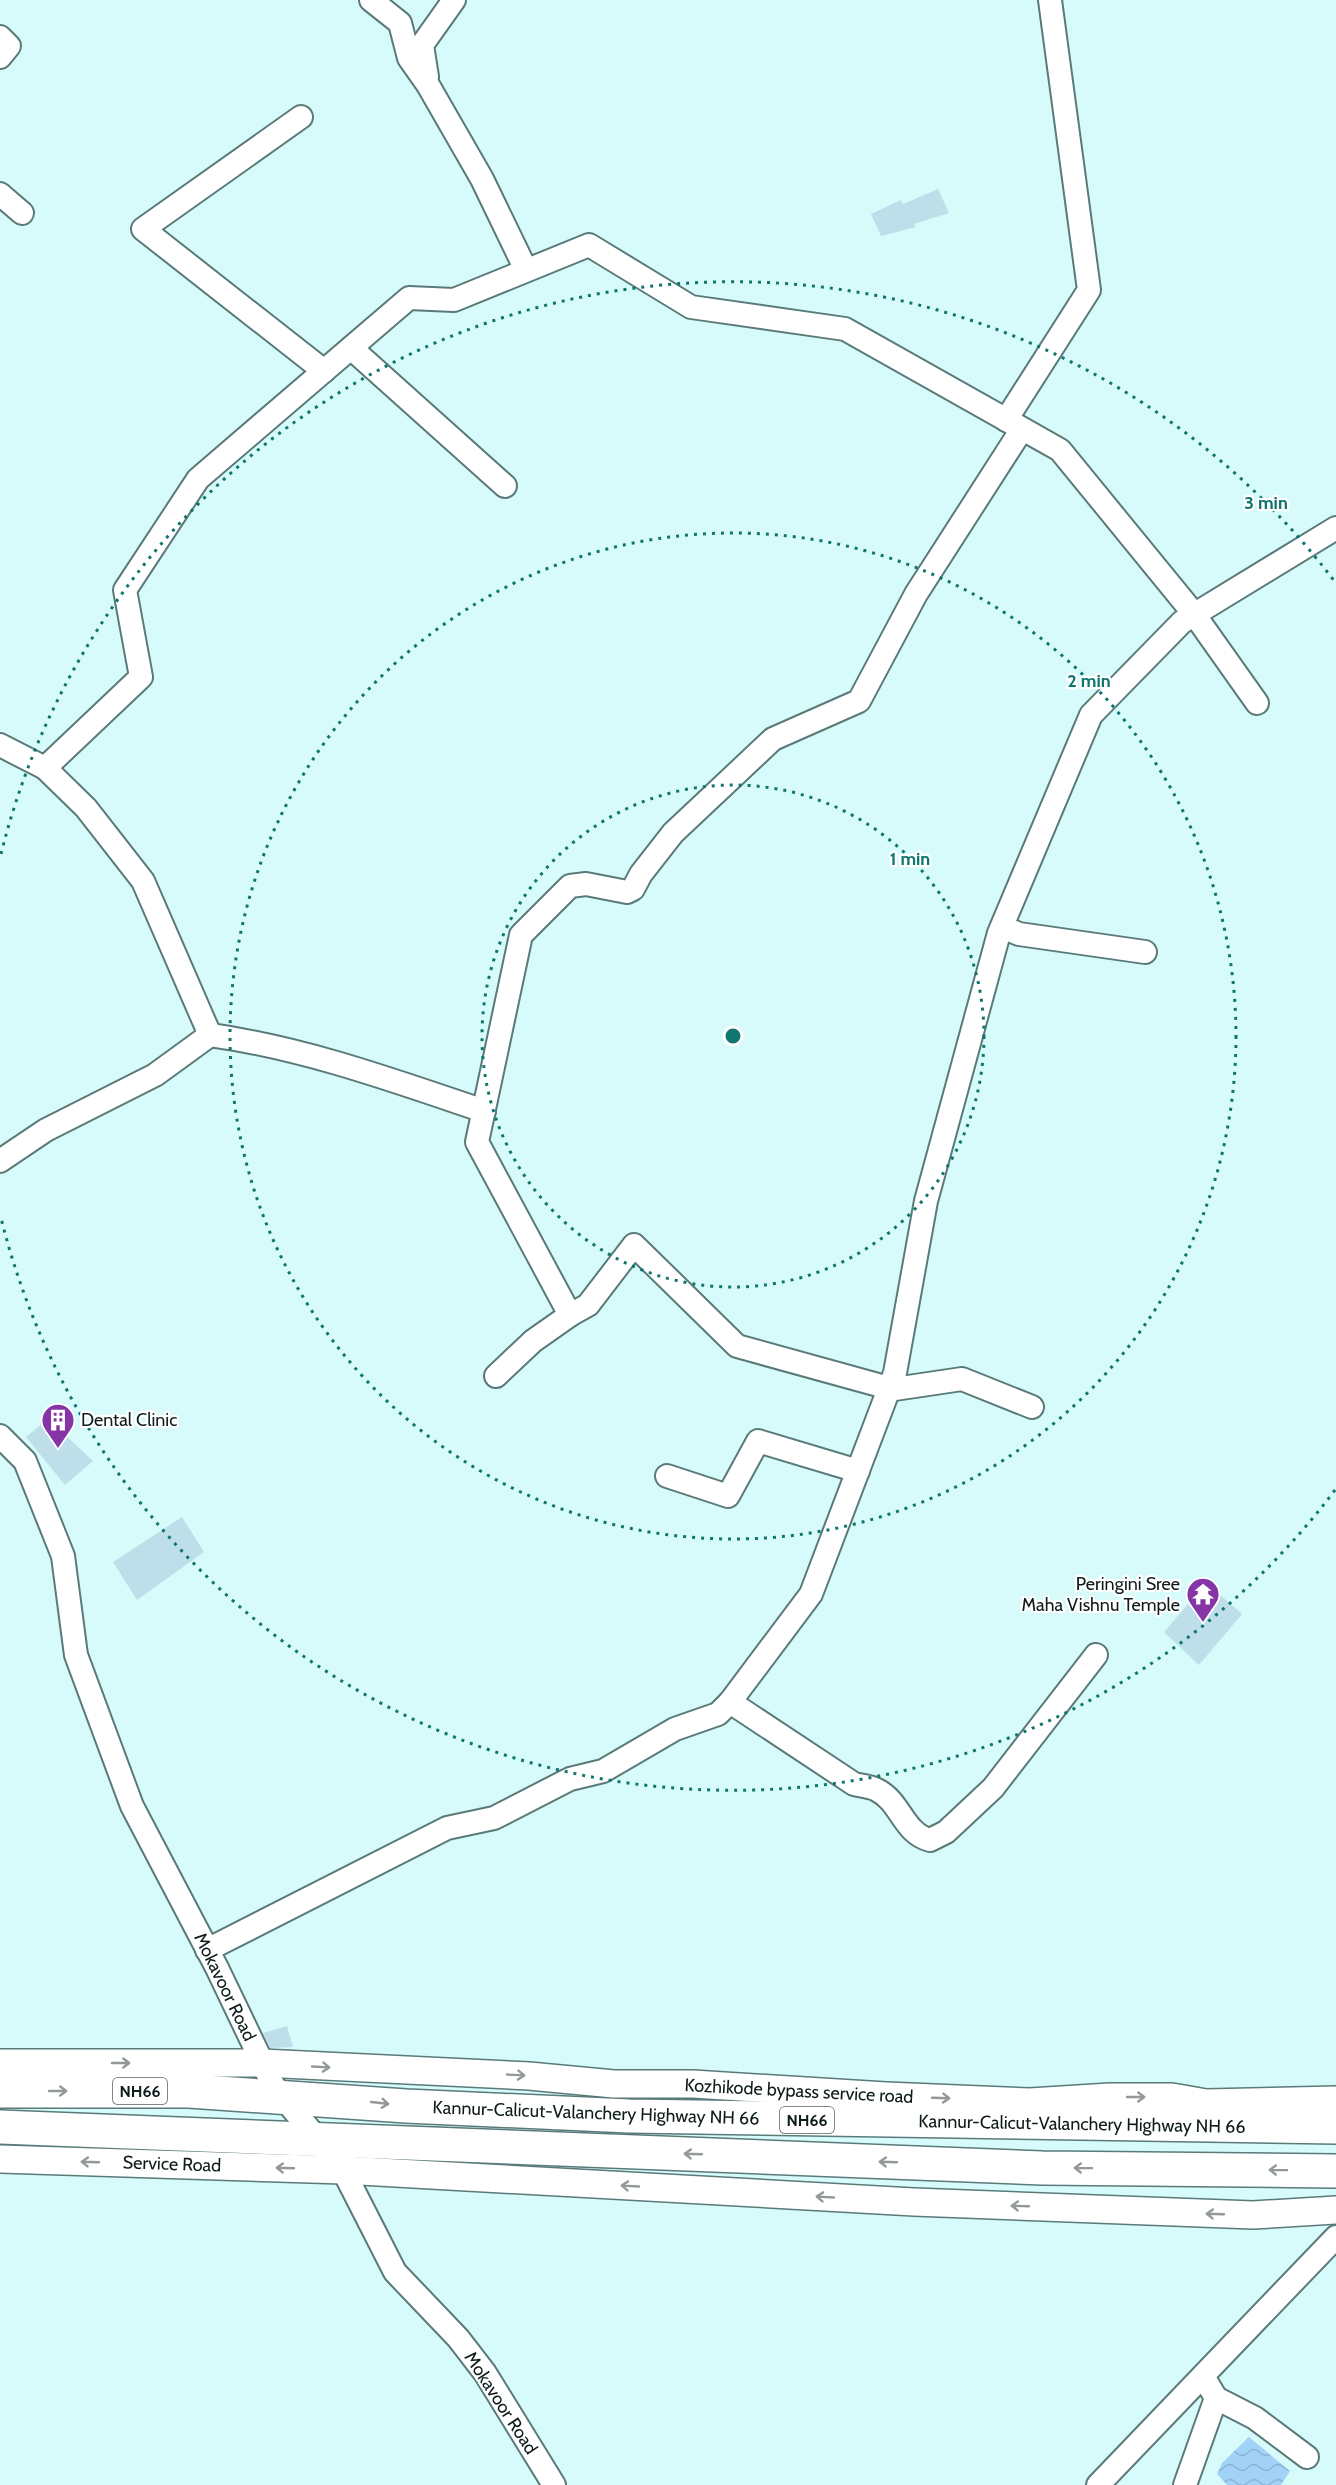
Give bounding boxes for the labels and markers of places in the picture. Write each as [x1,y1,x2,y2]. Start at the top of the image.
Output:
centre of rings [723,1026,743,1046]
building icon: Dental Clinic [40,1402,76,1449]
place label: Dental Clinic [81,1409,177,1431]
place label: Peringini Sree Maha Vishnu Temple [1021,1573,1180,1616]
temple icon: Peringini Sree Maha Vishnu Temple [1185,1576,1221,1623]

